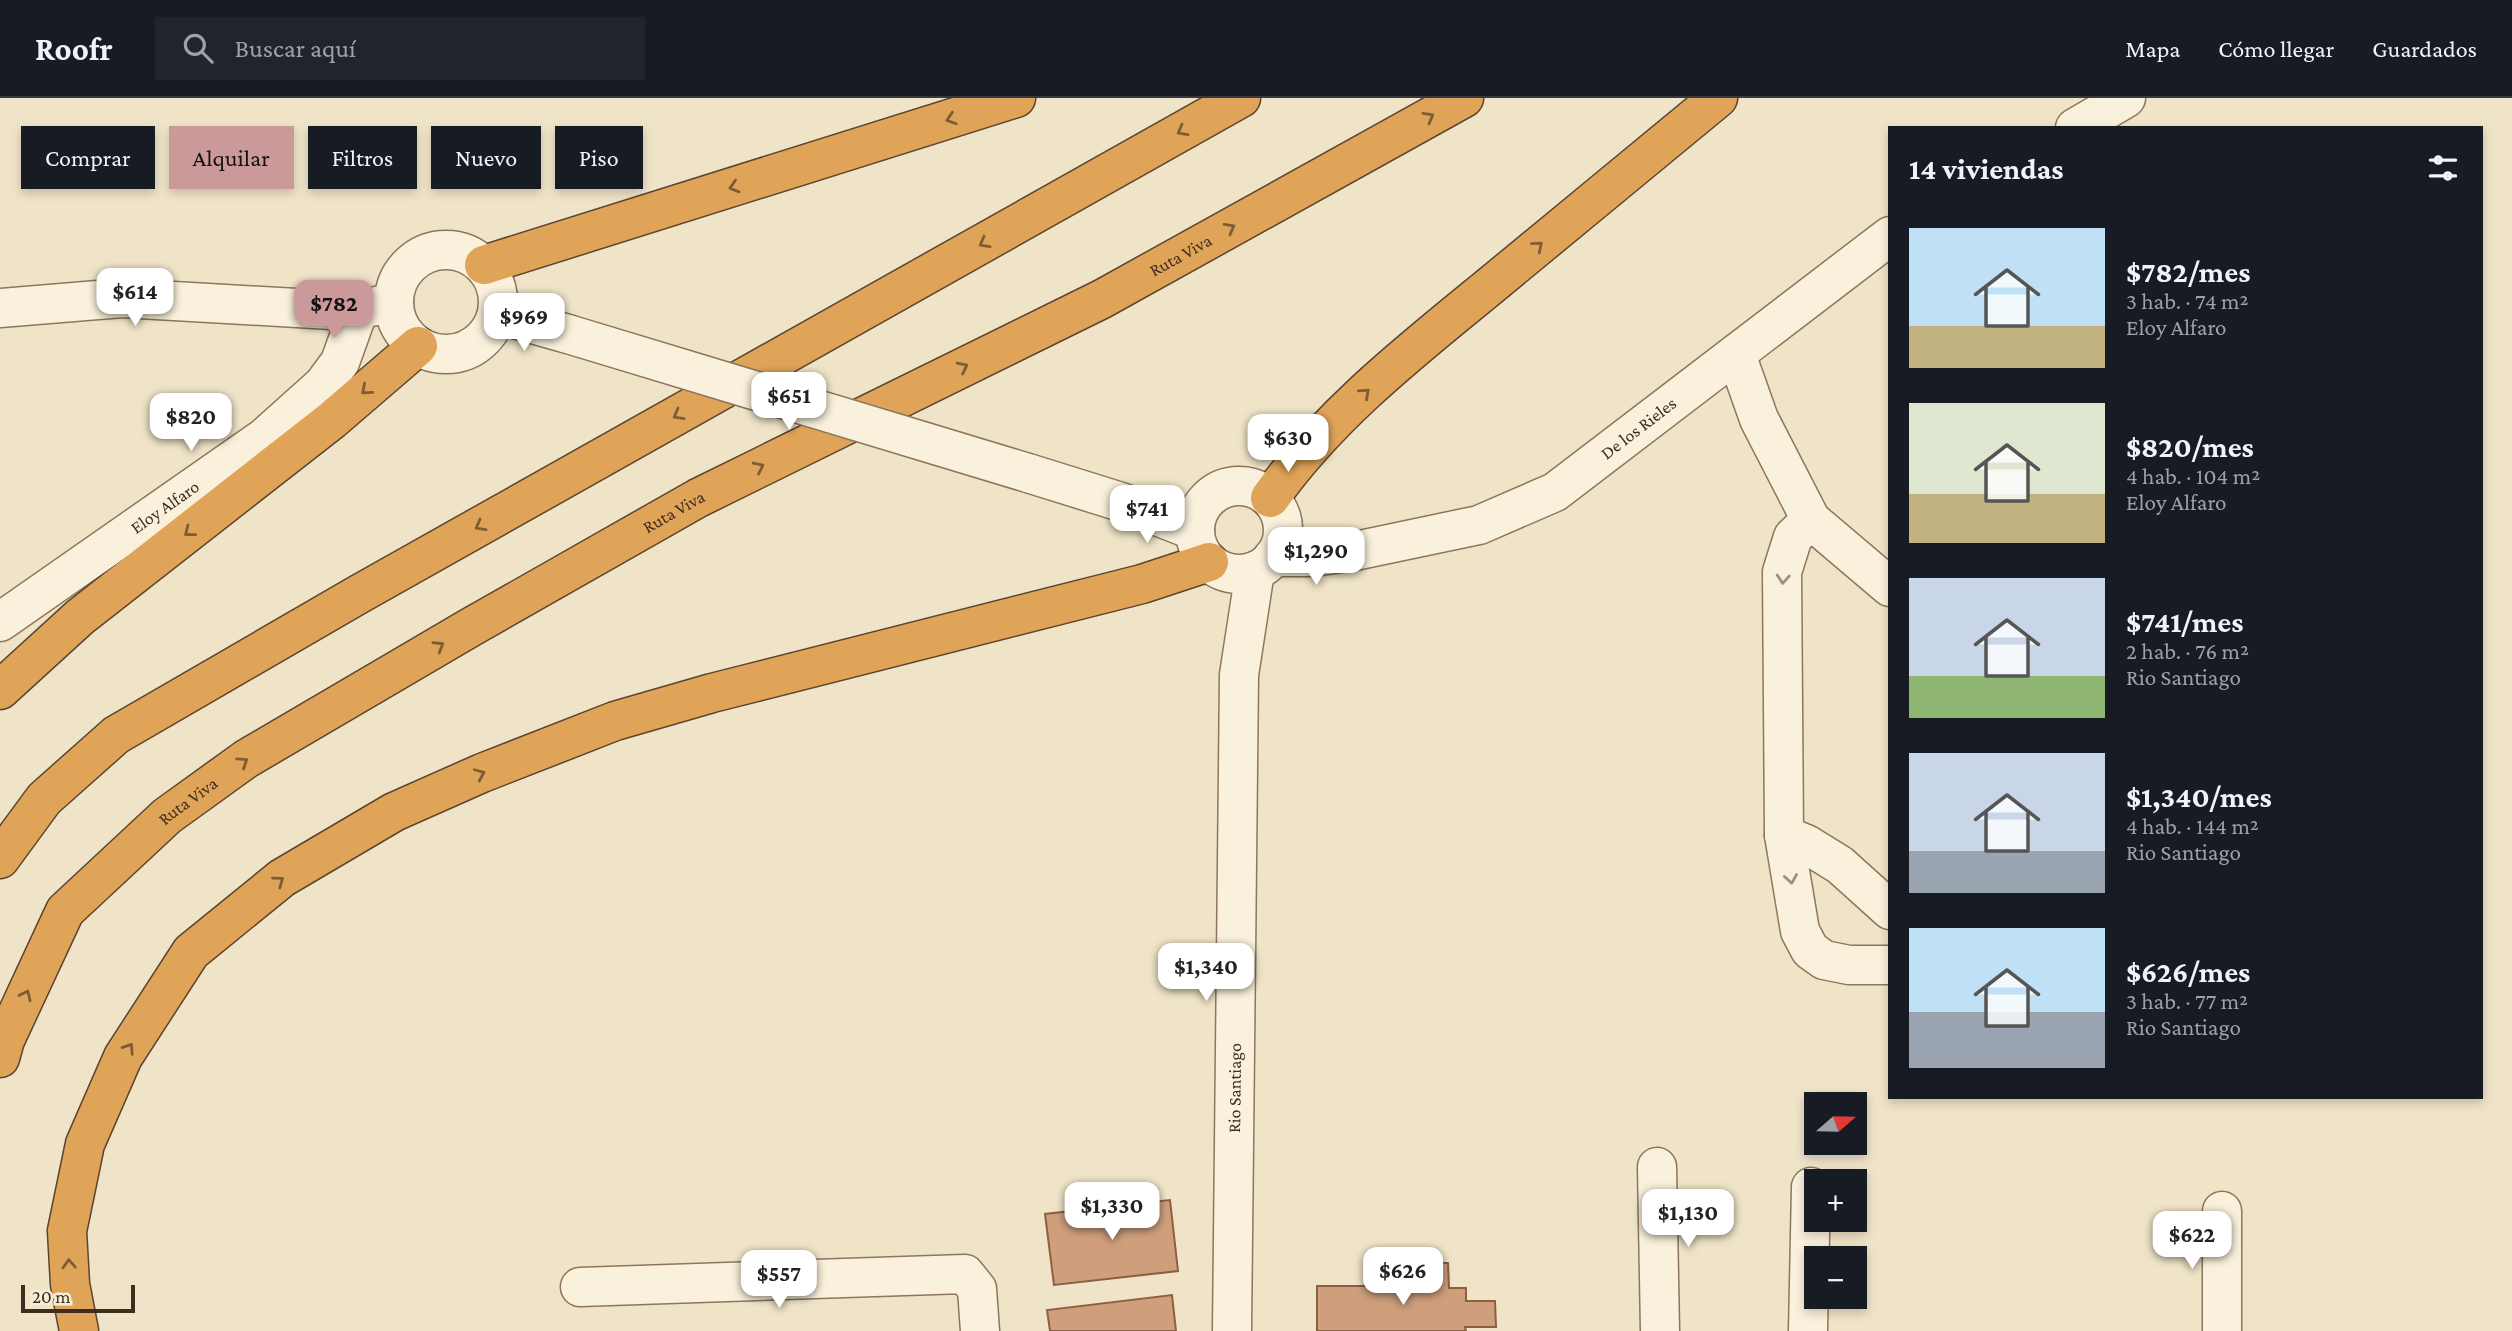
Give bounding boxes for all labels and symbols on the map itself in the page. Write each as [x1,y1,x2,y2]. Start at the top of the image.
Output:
one-way arrow [945,110,957,125]
one-way arrow [1422,112,1434,125]
one-way arrow [1177,123,1189,136]
one-way arrow [728,179,740,194]
one-way arrow [1223,223,1235,236]
street label: Ruta Viva [1146,230,1215,281]
one-way arrow [978,235,991,248]
one-way arrow [1530,242,1543,254]
pin: $614 [94,268,176,328]
pin: $782 [293,280,375,340]
pin: $969 [483,294,565,353]
one-way arrow [956,362,968,376]
pin: $651 [748,372,830,432]
one-way arrow [361,382,374,394]
one-way arrow [1357,389,1370,402]
street label: De los Rieles [1597,393,1680,463]
pin: $820 [150,394,232,453]
one-way arrow [673,407,686,420]
pin: $630 [1247,414,1329,474]
one-way arrow [752,462,764,476]
street label: Eloy Alfaro [127,476,203,538]
street label: Ruta Viva [639,486,708,537]
pin: $741 [1106,486,1188,545]
one-way arrow [475,518,488,531]
one-way arrow [184,524,196,537]
pin: $1,290 [1259,528,1373,587]
one-way arrow [1776,574,1791,585]
one-way arrow [431,641,444,654]
one-way arrow [235,758,248,770]
one-way arrow [472,768,485,782]
street label: Ruta Viva [154,773,221,829]
one-way arrow [1783,873,1798,885]
one-way arrow [271,876,284,889]
pin: $1,340 [1149,944,1263,1003]
one-way arrow [18,990,32,1002]
one-way arrow [120,1042,133,1055]
street label: Rio Santiago [1224,1043,1245,1133]
north arrow [1804,1092,1867,1155]
pin: $1,330 [1055,1182,1169,1242]
pin: $1,130 [1631,1190,1745,1249]
pin: $622 [2151,1212,2233,1271]
pin: $626 [1362,1248,1444,1307]
pin: $557 [738,1250,820,1310]
one-way arrow [62,1258,77,1269]
scale bar [21,1282,135,1314]

